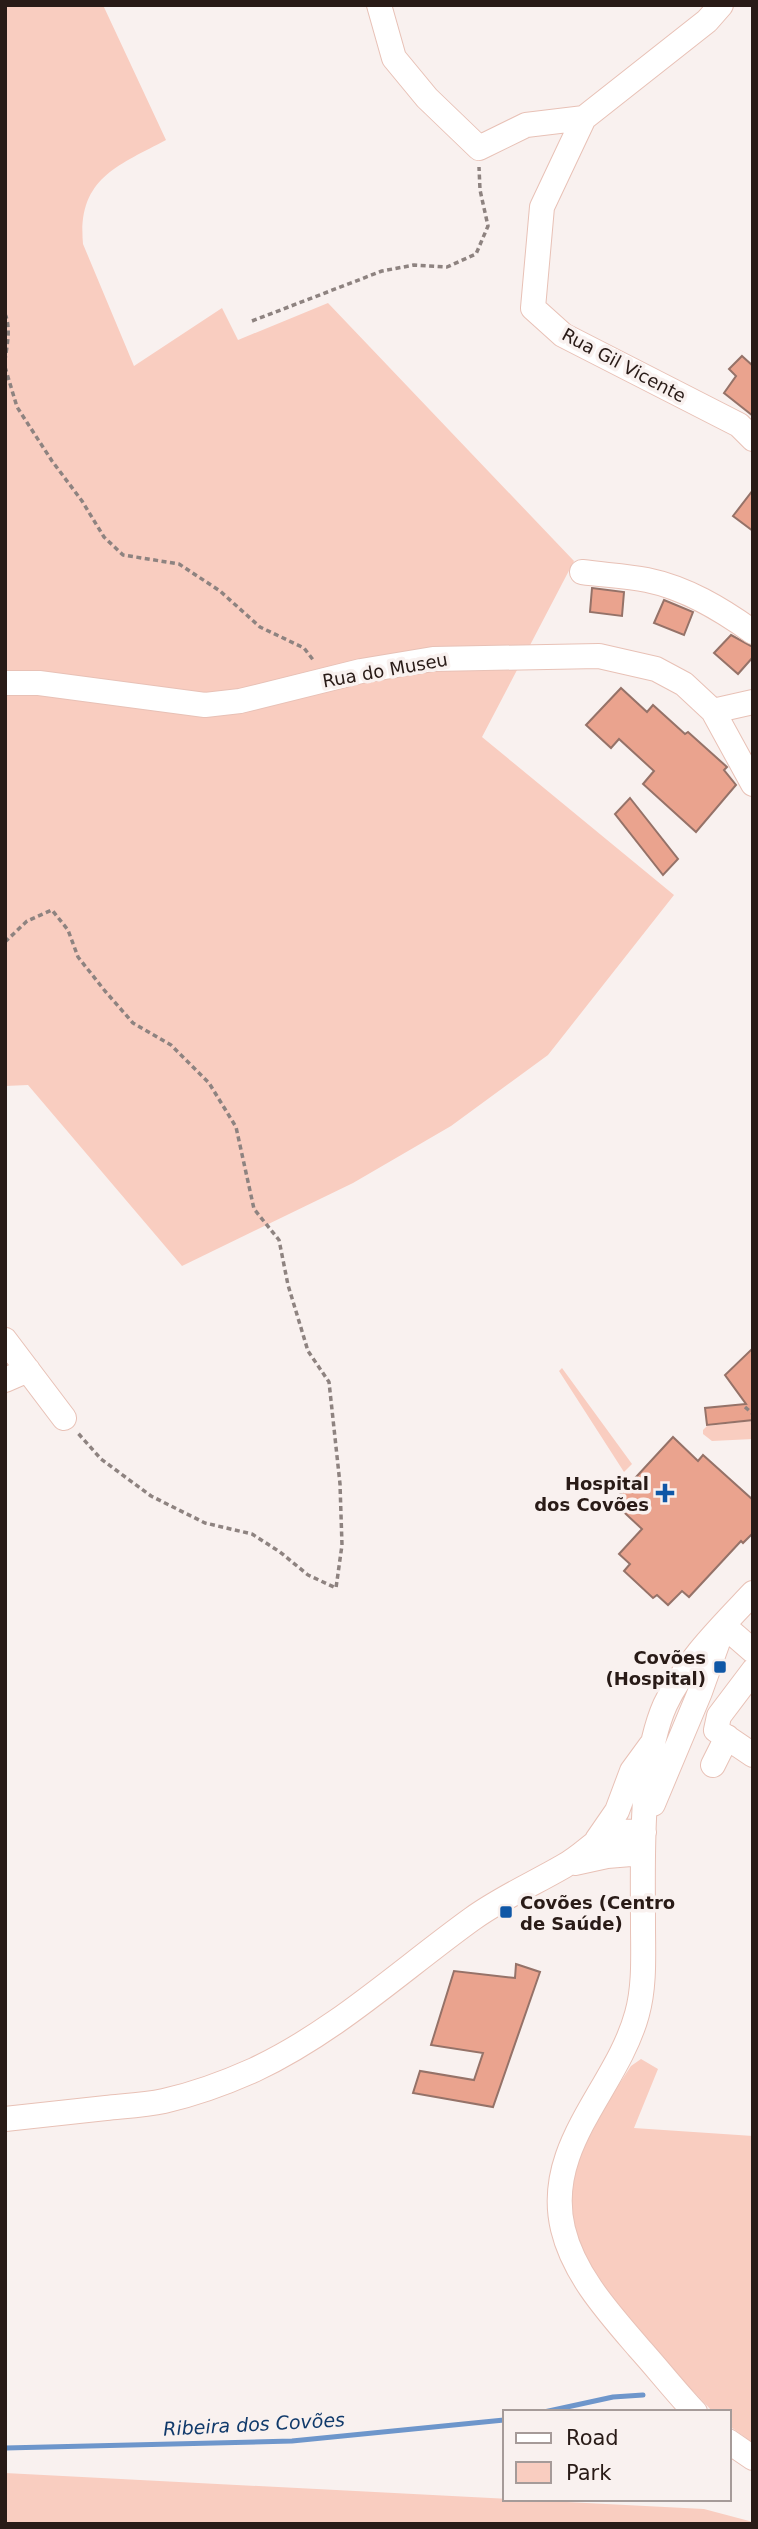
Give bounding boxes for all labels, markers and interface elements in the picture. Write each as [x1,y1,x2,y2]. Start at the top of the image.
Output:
street label: Rua Gil Vicente [559,324,689,406]
street label: Rua do Museu [321,649,449,691]
place label: Hospital dos Covões [534,1473,649,1515]
marker: Hospital dos Covões [655,1483,675,1503]
place label: Covões (Hospital) [605,1647,706,1689]
marker: Covões (Hospital) [712,1659,728,1675]
place label: Covões (Centro de Saúde) [520,1892,675,1934]
marker: Covões (Centro de Saúde) [498,1904,514,1920]
water label: Ribeira dos Covões [163,2408,346,2440]
legend [503,2410,730,2501]
text: Road [566,2426,619,2450]
text: Park [566,2461,612,2485]

